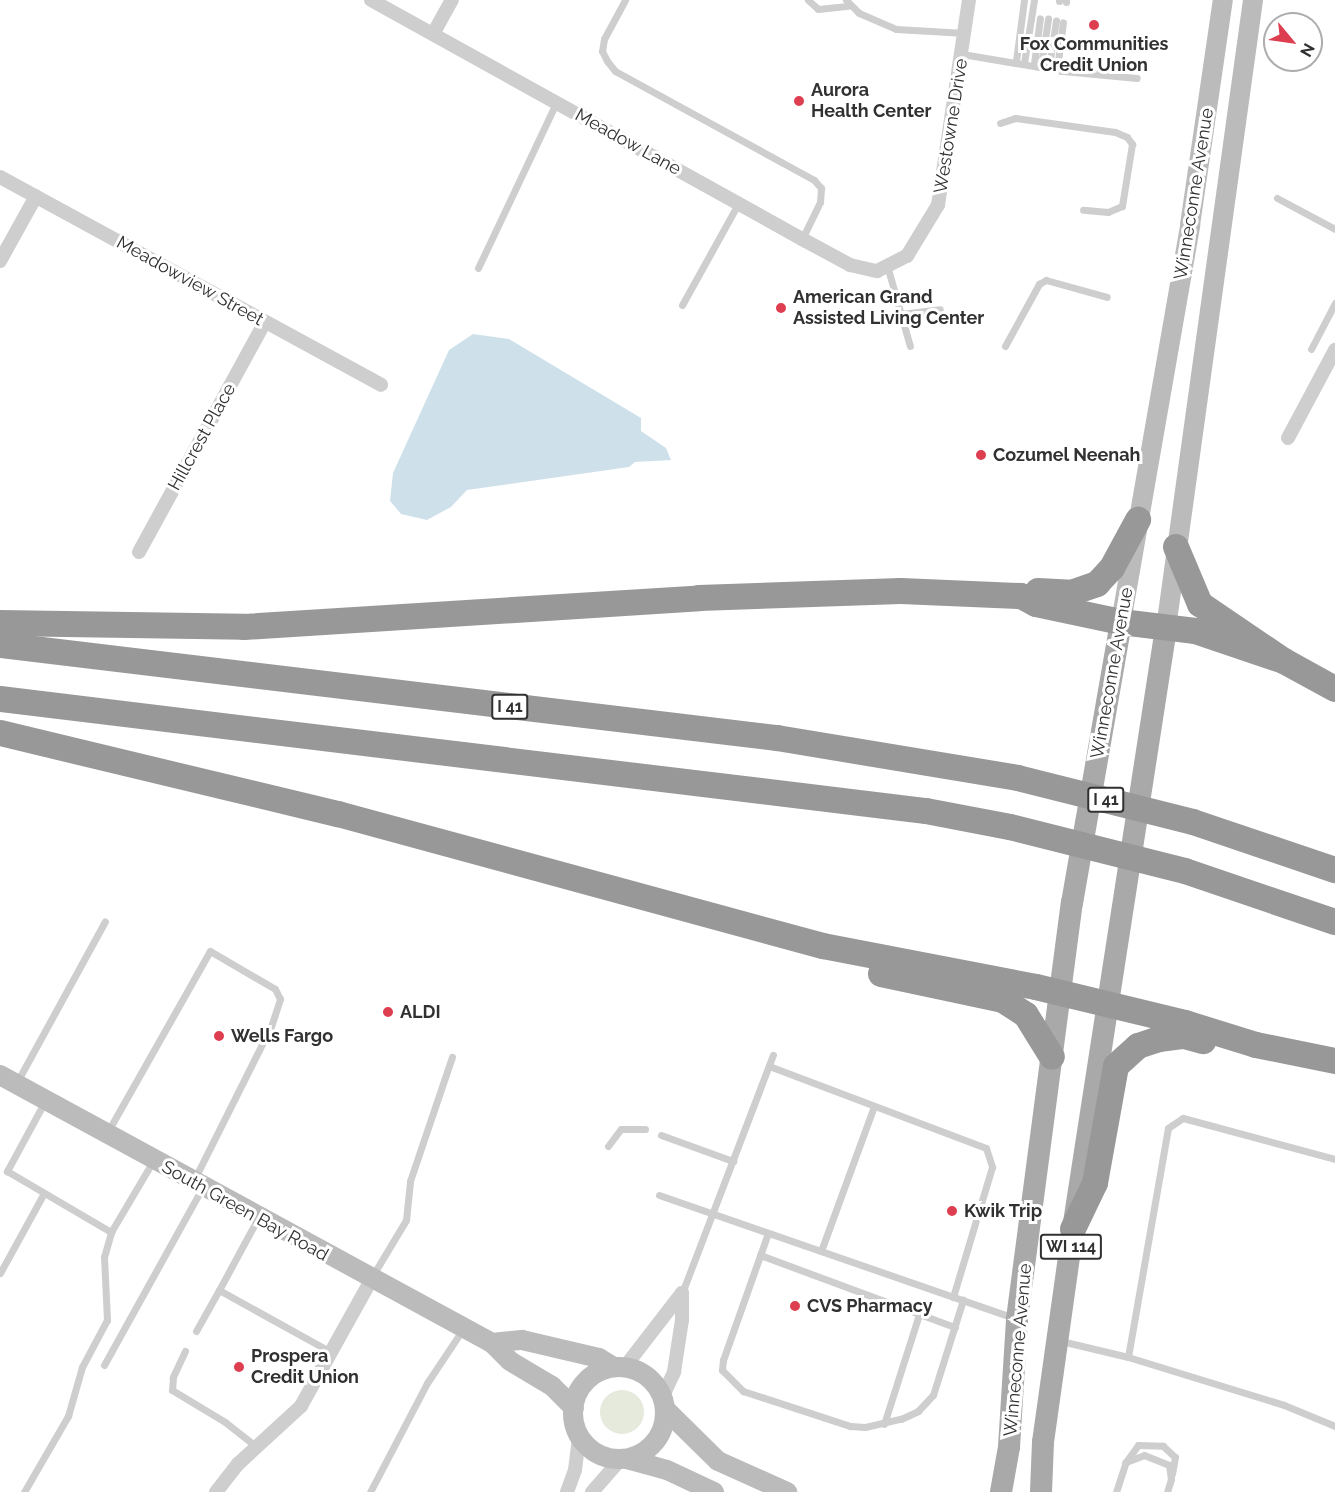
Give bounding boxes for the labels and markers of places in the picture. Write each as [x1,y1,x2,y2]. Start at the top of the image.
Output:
marker: Fox Communities Credit Union [1087,18,1101,32]
place label: Fox Communities Credit Union [1020,34,1168,76]
place label: Aurora Health Center [811,80,932,122]
marker: Aurora Health Center [792,94,806,108]
place label: American Grand Assisted Living Center [793,287,984,330]
marker: American Grand Assisted Living Center [774,301,788,315]
place label: Cozumel Neenah [993,444,1141,466]
marker: Cozumel Neenah [974,448,988,462]
place label: ALDI [400,1001,441,1023]
marker: ALDI [381,1005,395,1019]
place label: Wells Fargo [231,1025,333,1047]
marker: Wells Fargo [212,1029,226,1043]
place label: Kwik Trip [964,1200,1043,1222]
marker: Kwik Trip [945,1204,959,1218]
place label: CVS Pharmacy [807,1295,933,1317]
marker: CVS Pharmacy [788,1299,802,1313]
place label: Prospera Credit Union [251,1346,359,1388]
marker: Prospera Credit Union [232,1360,246,1374]

